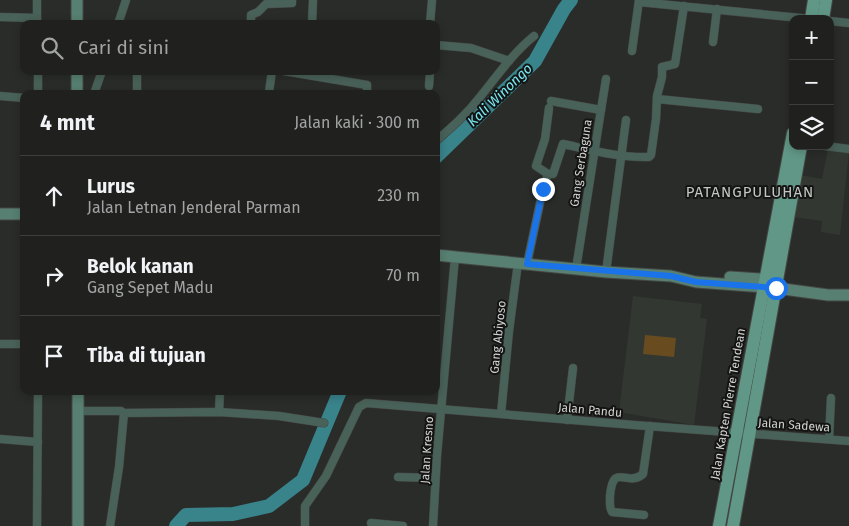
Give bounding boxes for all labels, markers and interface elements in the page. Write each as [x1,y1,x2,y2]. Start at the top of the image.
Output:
map controls [789,15,834,150]
button: + [789,15,834,60]
search box [20,20,440,75]
icon: search [38,34,66,62]
text: Cari di sini [78,36,169,59]
water label: Kali Winongo [464,60,536,130]
button: − [789,60,834,105]
button: layers [789,105,834,150]
text: 4 mnt [40,110,95,136]
text: Jalan kaki · 300 m [294,113,420,132]
street label: Gang Serbaguna [567,118,595,208]
text: Lurus [87,175,135,198]
route end [532,178,555,201]
icon: ahead [40,182,68,210]
district label: PATANGPULUHAN [686,183,814,201]
text: 230 m [377,186,420,205]
text: Jalan Letnan Jenderal Parman [87,198,301,217]
text: Belok kanan [87,255,194,278]
icon: right [40,262,68,290]
text: 70 m [386,266,420,285]
route start [765,277,788,300]
text: Gang Sepet Madu [87,278,213,297]
street label: Gang Abiyoso [487,300,509,374]
street label: Jalan Kapten Pierre Tendean [708,327,748,481]
icon: arrive [40,342,68,370]
text: Tiba di tujuan [87,344,206,367]
street label: Jalan Pandu [557,400,623,420]
street label: Jalan Kresno [418,416,436,484]
street label: Jalan Sadewa [758,416,830,434]

